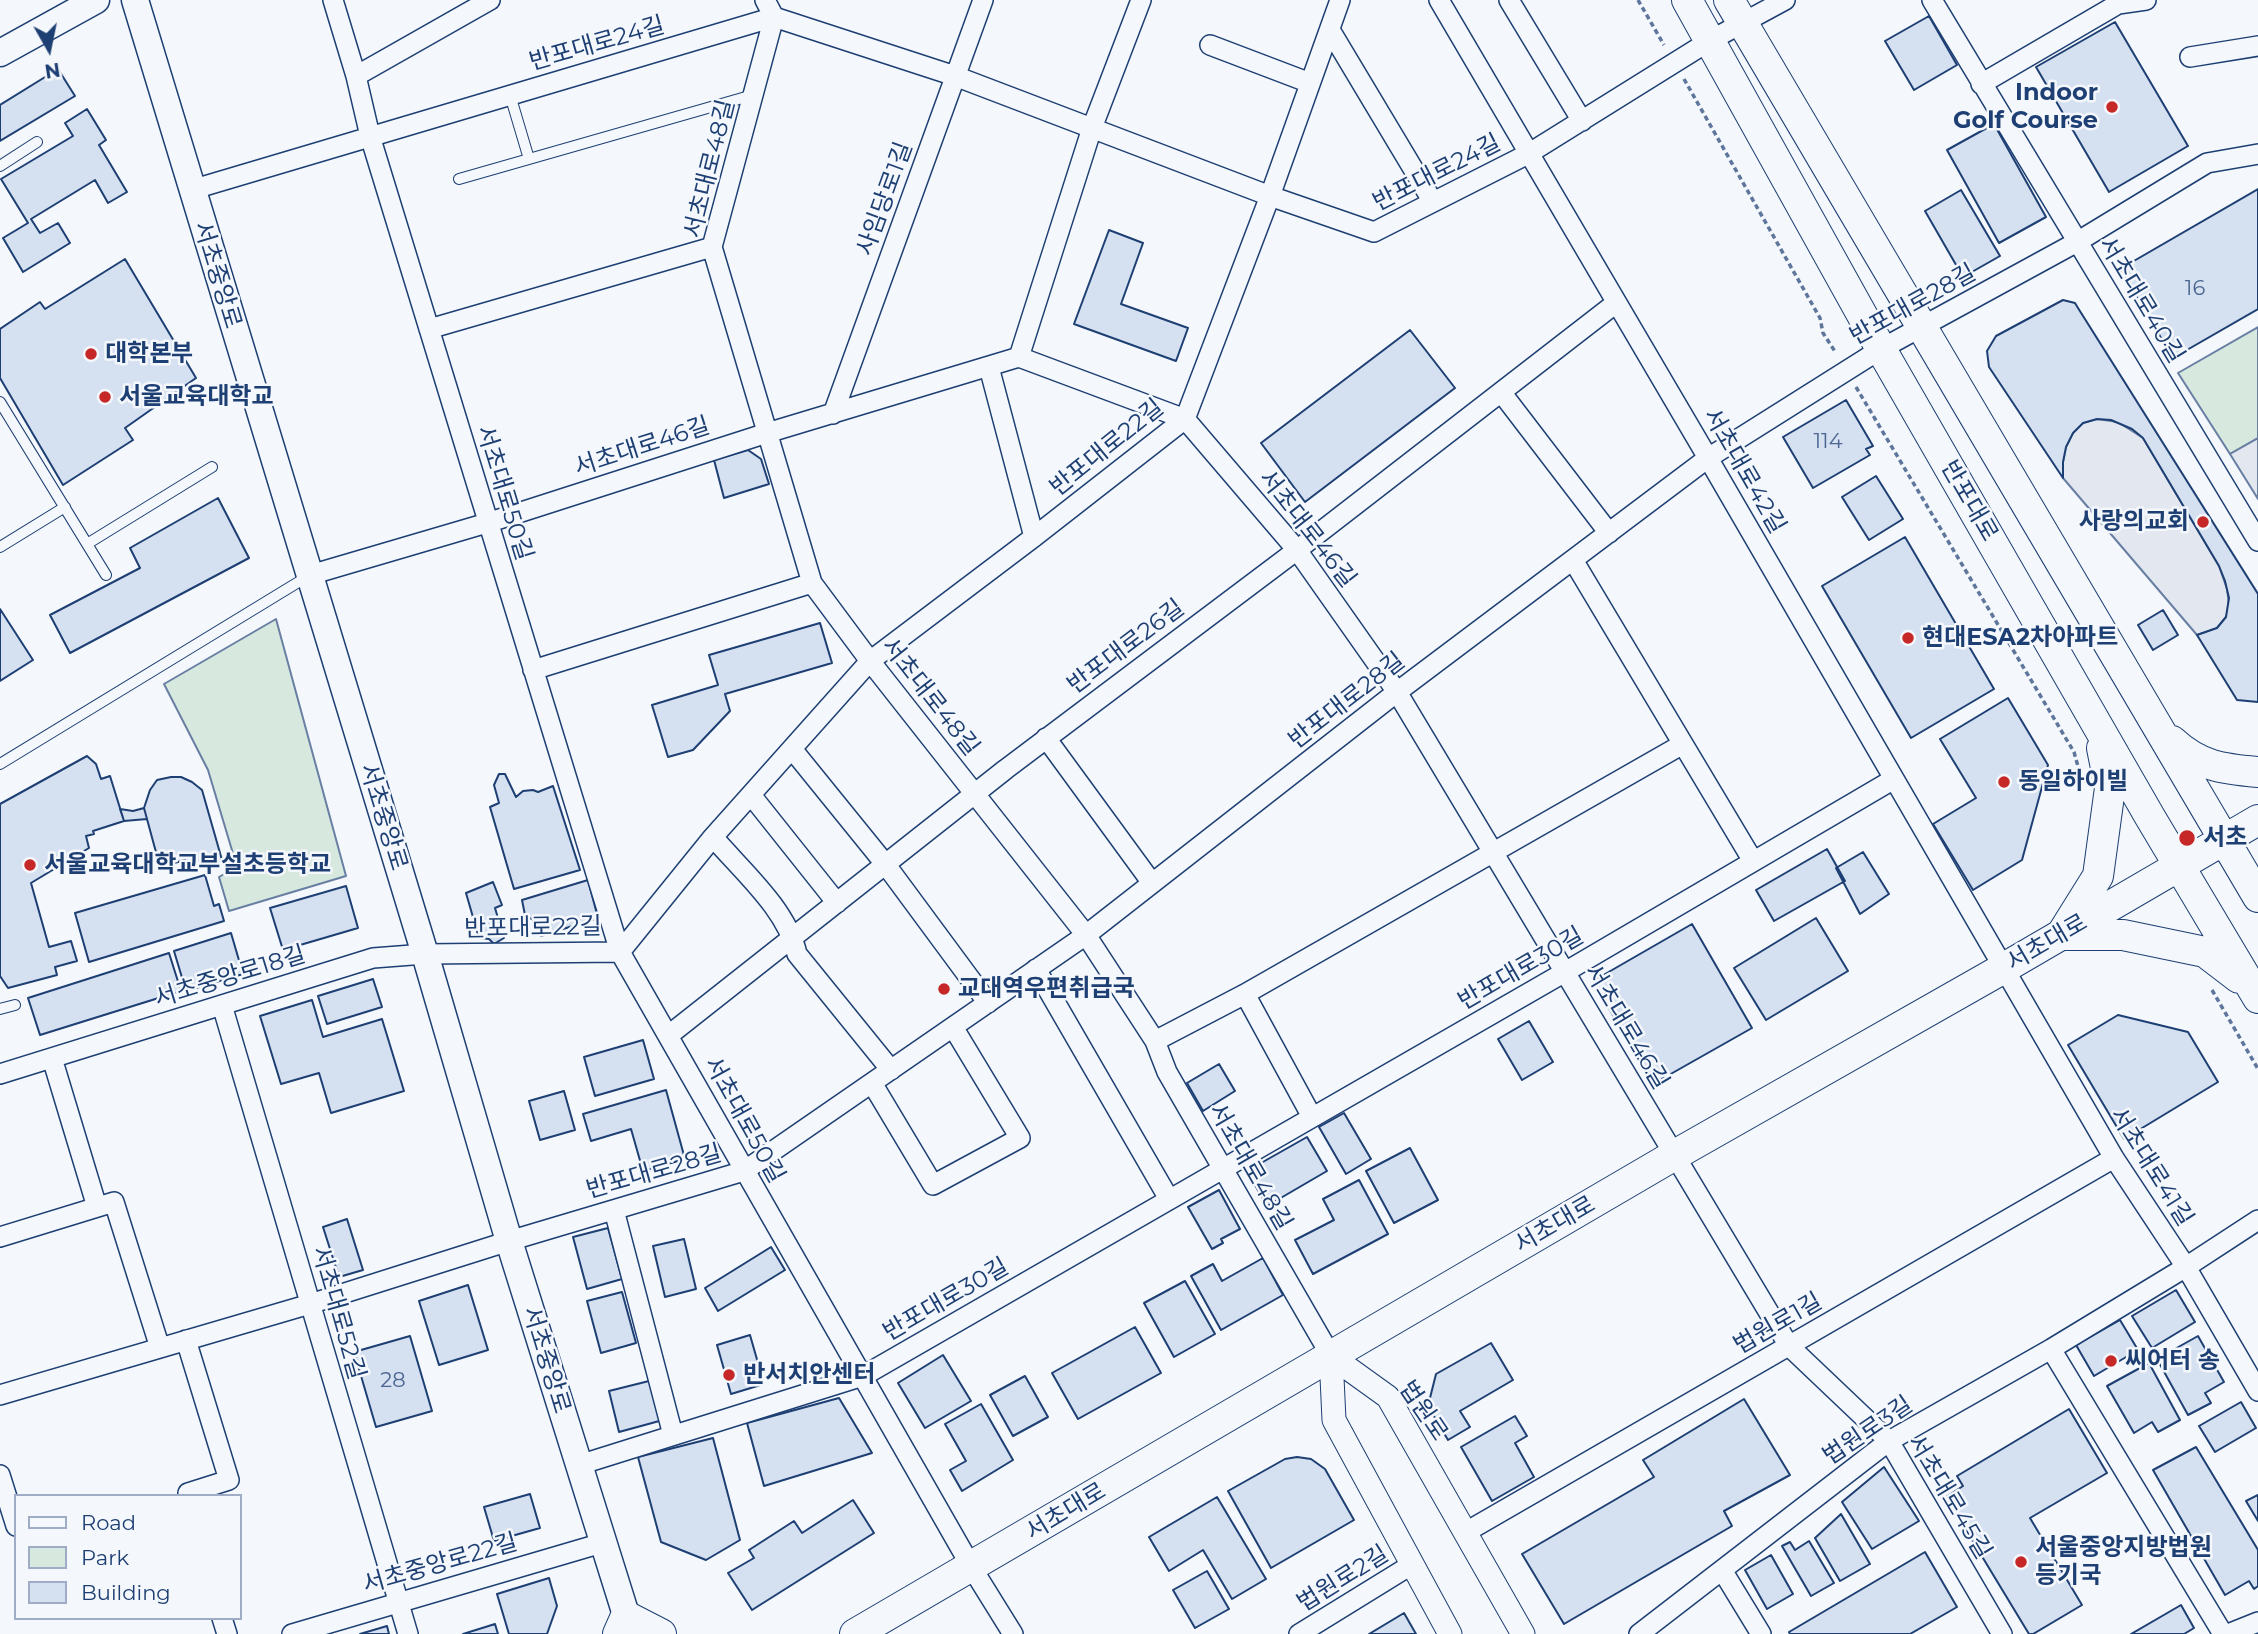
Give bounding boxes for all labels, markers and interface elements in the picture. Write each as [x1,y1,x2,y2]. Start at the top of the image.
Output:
street label: 반포대로24길 [526,11,668,77]
north arrow [14,14,84,84]
text: N [43,58,62,83]
place label: Indoor Golf Course [1953,79,2098,135]
street label: 서초대로48길 [679,97,741,241]
marker: Indoor Golf Course [2104,99,2120,115]
street label: 반포대로24길 [1368,129,1506,217]
street label: 사임당로1길 [851,138,919,260]
street label: 서초중앙로 [187,218,247,332]
street label: 서초대로40길 [2092,232,2190,368]
street label: 반포대로28길 [1845,259,1981,351]
house number: 16 [2185,276,2205,302]
place label: 대학본부 [105,340,193,368]
marker: 대학본부 [83,346,99,362]
place label: 서울교육대학교 [119,383,274,411]
marker: 서울교육대학교 [97,389,113,405]
street label: 반포대로22길 [1044,393,1170,503]
street label: 서초대로42길 [1697,403,1791,539]
street label: 서초대로46길 [571,412,713,482]
street label: 서초대로50길 [470,422,538,564]
house number: 114 [1813,429,1843,455]
street label: 반포대로 [1934,456,2004,546]
street label: 서초대로46길 [1252,465,1362,593]
place label: 사랑의교회 [2079,508,2189,536]
marker: 사랑의교회 [2195,514,2211,530]
street label: 반포대로26길 [1062,594,1190,700]
place label: 현대ESA2차아파트 [1922,624,2118,652]
marker: 현대ESA2차아파트 [1900,630,1916,646]
street label: 서초대로48길 [875,632,985,762]
street label: 반포대로28길 [1283,647,1411,755]
street label: 서초중앙로 [353,760,413,874]
place label: 동일하이빌 [2018,768,2128,796]
marker: 동일하이빌 [1996,774,2012,790]
place label: 서초 [2203,824,2247,852]
marker: 서초 [2177,828,2197,848]
place label: 서울교육대학교부설초등학교 [44,851,331,879]
marker: 서울교육대학교부설초등학교 [22,857,38,873]
street label: 서초대로 [2002,908,2092,978]
street label: 반포대로22길 [464,912,602,944]
street label: 반포대로30길 [1453,922,1589,1016]
street label: 서초중앙로18길 [151,940,309,1014]
street label: 서초대로46길 [1577,959,1675,1095]
place label: 교대역우편취급국 [958,975,1135,1003]
marker: 교대역우편취급국 [936,981,952,997]
street label: 서초대로50길 [697,1052,791,1188]
street label: 서초대로48길 [1202,1098,1298,1236]
street label: 서초대로41길 [2103,1102,2199,1232]
street label: 반포대로28길 [583,1139,725,1205]
street label: 서초대로 [1510,1190,1600,1260]
street label: 서초대로52길 [305,1243,371,1383]
street label: 반포대로30길 [878,1253,1014,1347]
street label: 법원로1길 [1729,1287,1827,1361]
street label: 서초중앙로 [516,1303,576,1417]
place label: 씨어터 송 [2125,1347,2220,1375]
marker: 씨어터 송 [2103,1353,2119,1369]
place label: 반서치안센터 [743,1361,875,1389]
marker: 반서치안센터 [721,1367,737,1383]
house number: 28 [380,1368,406,1394]
street label: 법원로 [1393,1375,1453,1447]
street label: 법원로3길 [1818,1391,1918,1471]
street label: 서초대로45길 [1901,1430,1997,1564]
street label: 서초대로 [1021,1477,1111,1547]
legend [14,1494,242,1620]
text: Road [81,1510,136,1535]
street label: 서초중앙로22길 [359,1528,521,1600]
place label: 서울중앙지방법원 등기국 [2035,1534,2212,1590]
street label: 법원로2길 [1292,1540,1394,1618]
text: Park [81,1545,129,1570]
marker: 서울중앙지방법원 등기국 [2013,1554,2029,1570]
text: Building [81,1580,171,1605]

